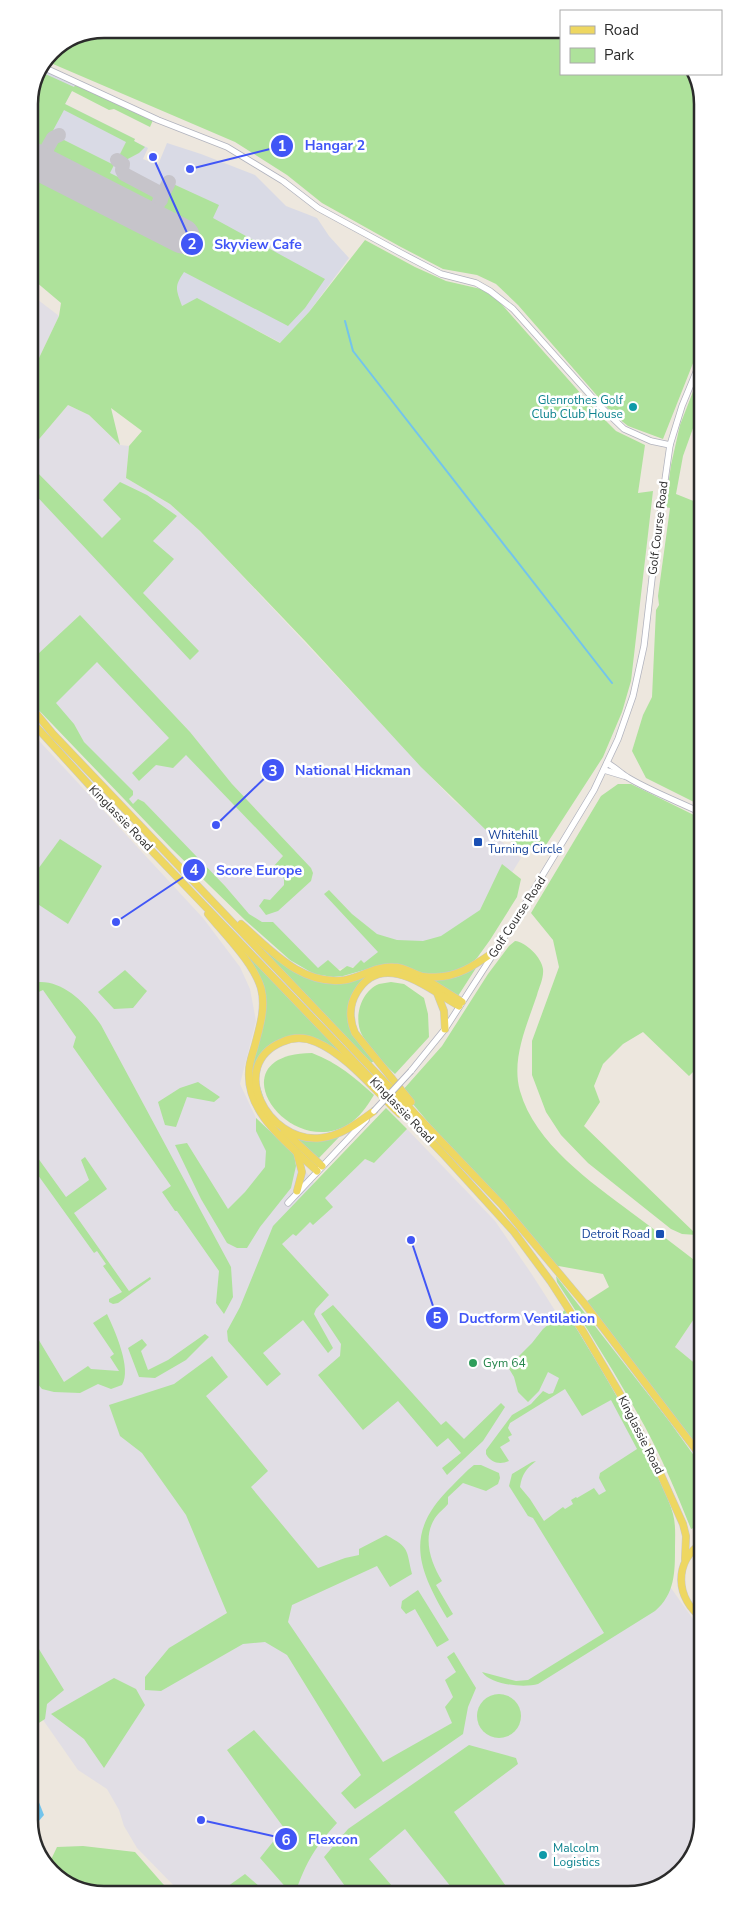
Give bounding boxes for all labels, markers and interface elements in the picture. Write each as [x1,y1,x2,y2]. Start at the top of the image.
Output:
legend [560,10,722,75]
text: Road [604,20,639,40]
text: Park [604,45,634,65]
callout: Hangar 2 [269,131,375,160]
text: 1 [277,136,287,156]
text: Hangar 2 [305,136,365,155]
callout: Skyview Cafe [180,229,312,258]
text: 2 [187,234,197,254]
text: Skyview Cafe [214,235,302,254]
place label: Glenrothes Golf Club Club House [531,392,624,422]
marker: Glenrothes Golf Club Club House [627,401,639,413]
street label: Golf Course Road [644,480,672,576]
callout: National Hickman [260,756,421,785]
text: 3 [268,761,278,781]
text: National Hickman [295,761,411,780]
street label: Kinglassie Road [85,782,157,854]
place label: Whitehill Turning Circle [488,827,562,857]
marker: Whitehill Turning Circle [472,836,484,848]
callout: Score Europe [181,856,312,885]
text: 4 [189,860,199,880]
text: Score Europe [216,861,302,880]
street label: Golf Course Road [485,873,549,961]
street label: Kinglassie Road [366,1074,438,1146]
place label: Detroit Road [582,1226,650,1242]
marker: Detroit Road [654,1228,666,1240]
callout: Ductform Ventilation [424,1304,605,1333]
text: 5 [432,1308,442,1328]
text: Ductform Ventilation [459,1309,595,1328]
place label: Gym 64 [483,1355,526,1371]
marker: Gym 64 [467,1357,479,1369]
street label: Kinglassie Road [614,1393,668,1477]
callout: Flexcon [273,1825,368,1854]
text: 6 [281,1830,291,1850]
text: Flexcon [308,1830,358,1849]
place label: Malcolm Logistics [553,1840,600,1870]
marker: Malcolm Logistics [537,1849,549,1861]

